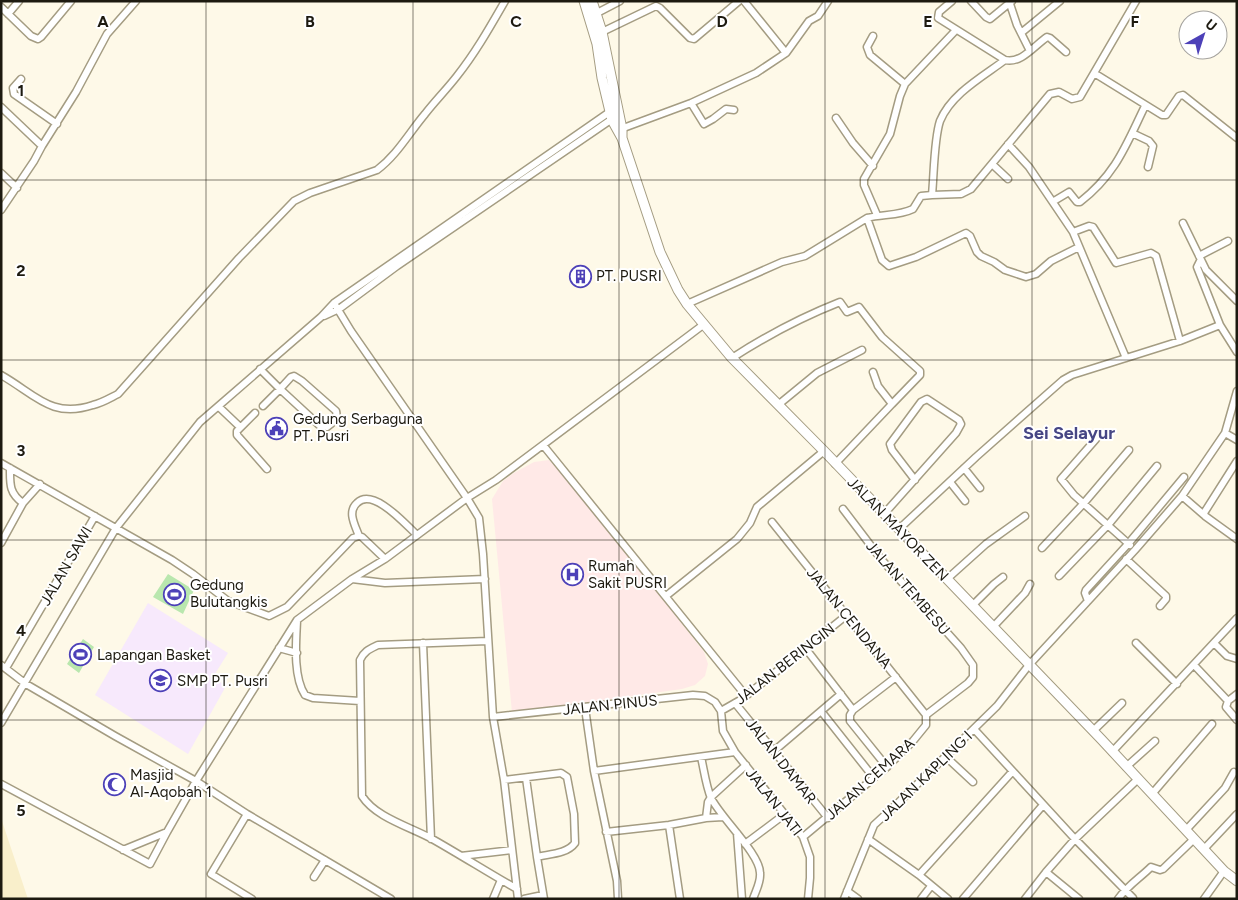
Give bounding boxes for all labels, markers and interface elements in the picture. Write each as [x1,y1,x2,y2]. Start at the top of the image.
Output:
north arrow [1178,10,1228,60]
text: A [97,12,109,31]
text: B [305,12,315,31]
text: C [510,12,522,31]
text: D [716,12,728,31]
text: E [923,12,933,31]
text: F [1131,12,1140,31]
text: U [1202,16,1220,35]
text: 1 [18,81,24,100]
text: 2 [16,261,26,280]
building icon: PT. PUSRI [568,264,592,288]
place label: PT. PUSRI [596,267,662,285]
place label: Gedung Serbaguna PT. Pusri [293,410,423,445]
public building icon: Gedung Serbaguna PT. Pusri [265,416,289,440]
district label: Sei Selayur [1023,422,1115,444]
text: 3 [17,441,26,460]
street label: JALAN MAYOR ZEN [844,473,952,585]
street label: JALAN SAWI [36,523,96,609]
street label: JALAN TEMBESU [862,537,954,639]
place label: Rumah Sakit PUSRI [588,557,667,592]
hospital icon: Rumah Sakit PUSRI [560,563,584,587]
street label: JALAN CENDANA [803,564,895,672]
place label: Gedung Bulutangkis [190,576,267,611]
sports icon: Gedung Bulutangkis [162,582,186,606]
street label: JALAN BERINGIN [732,620,838,708]
text: 4 [16,621,26,640]
sports icon: Lapangan Basket [69,643,93,667]
place label: Lapangan Basket [97,646,211,664]
school or university icon: SMP PT. Pusri [149,669,173,693]
place label: SMP PT. Pusri [177,672,268,690]
street label: JALAN PINUS [562,691,658,719]
street label: JALAN DAMAR [742,715,820,807]
street label: JALAN KAPLING I [876,727,976,825]
street label: JALAN CEMARA [822,734,918,824]
street label: JALAN JATI [742,764,806,840]
place label: Masjid Al-Aqobah 1 [130,766,212,801]
mosque icon: Masjid Al-Aqobah 1 [102,772,126,796]
text: 5 [16,801,26,820]

